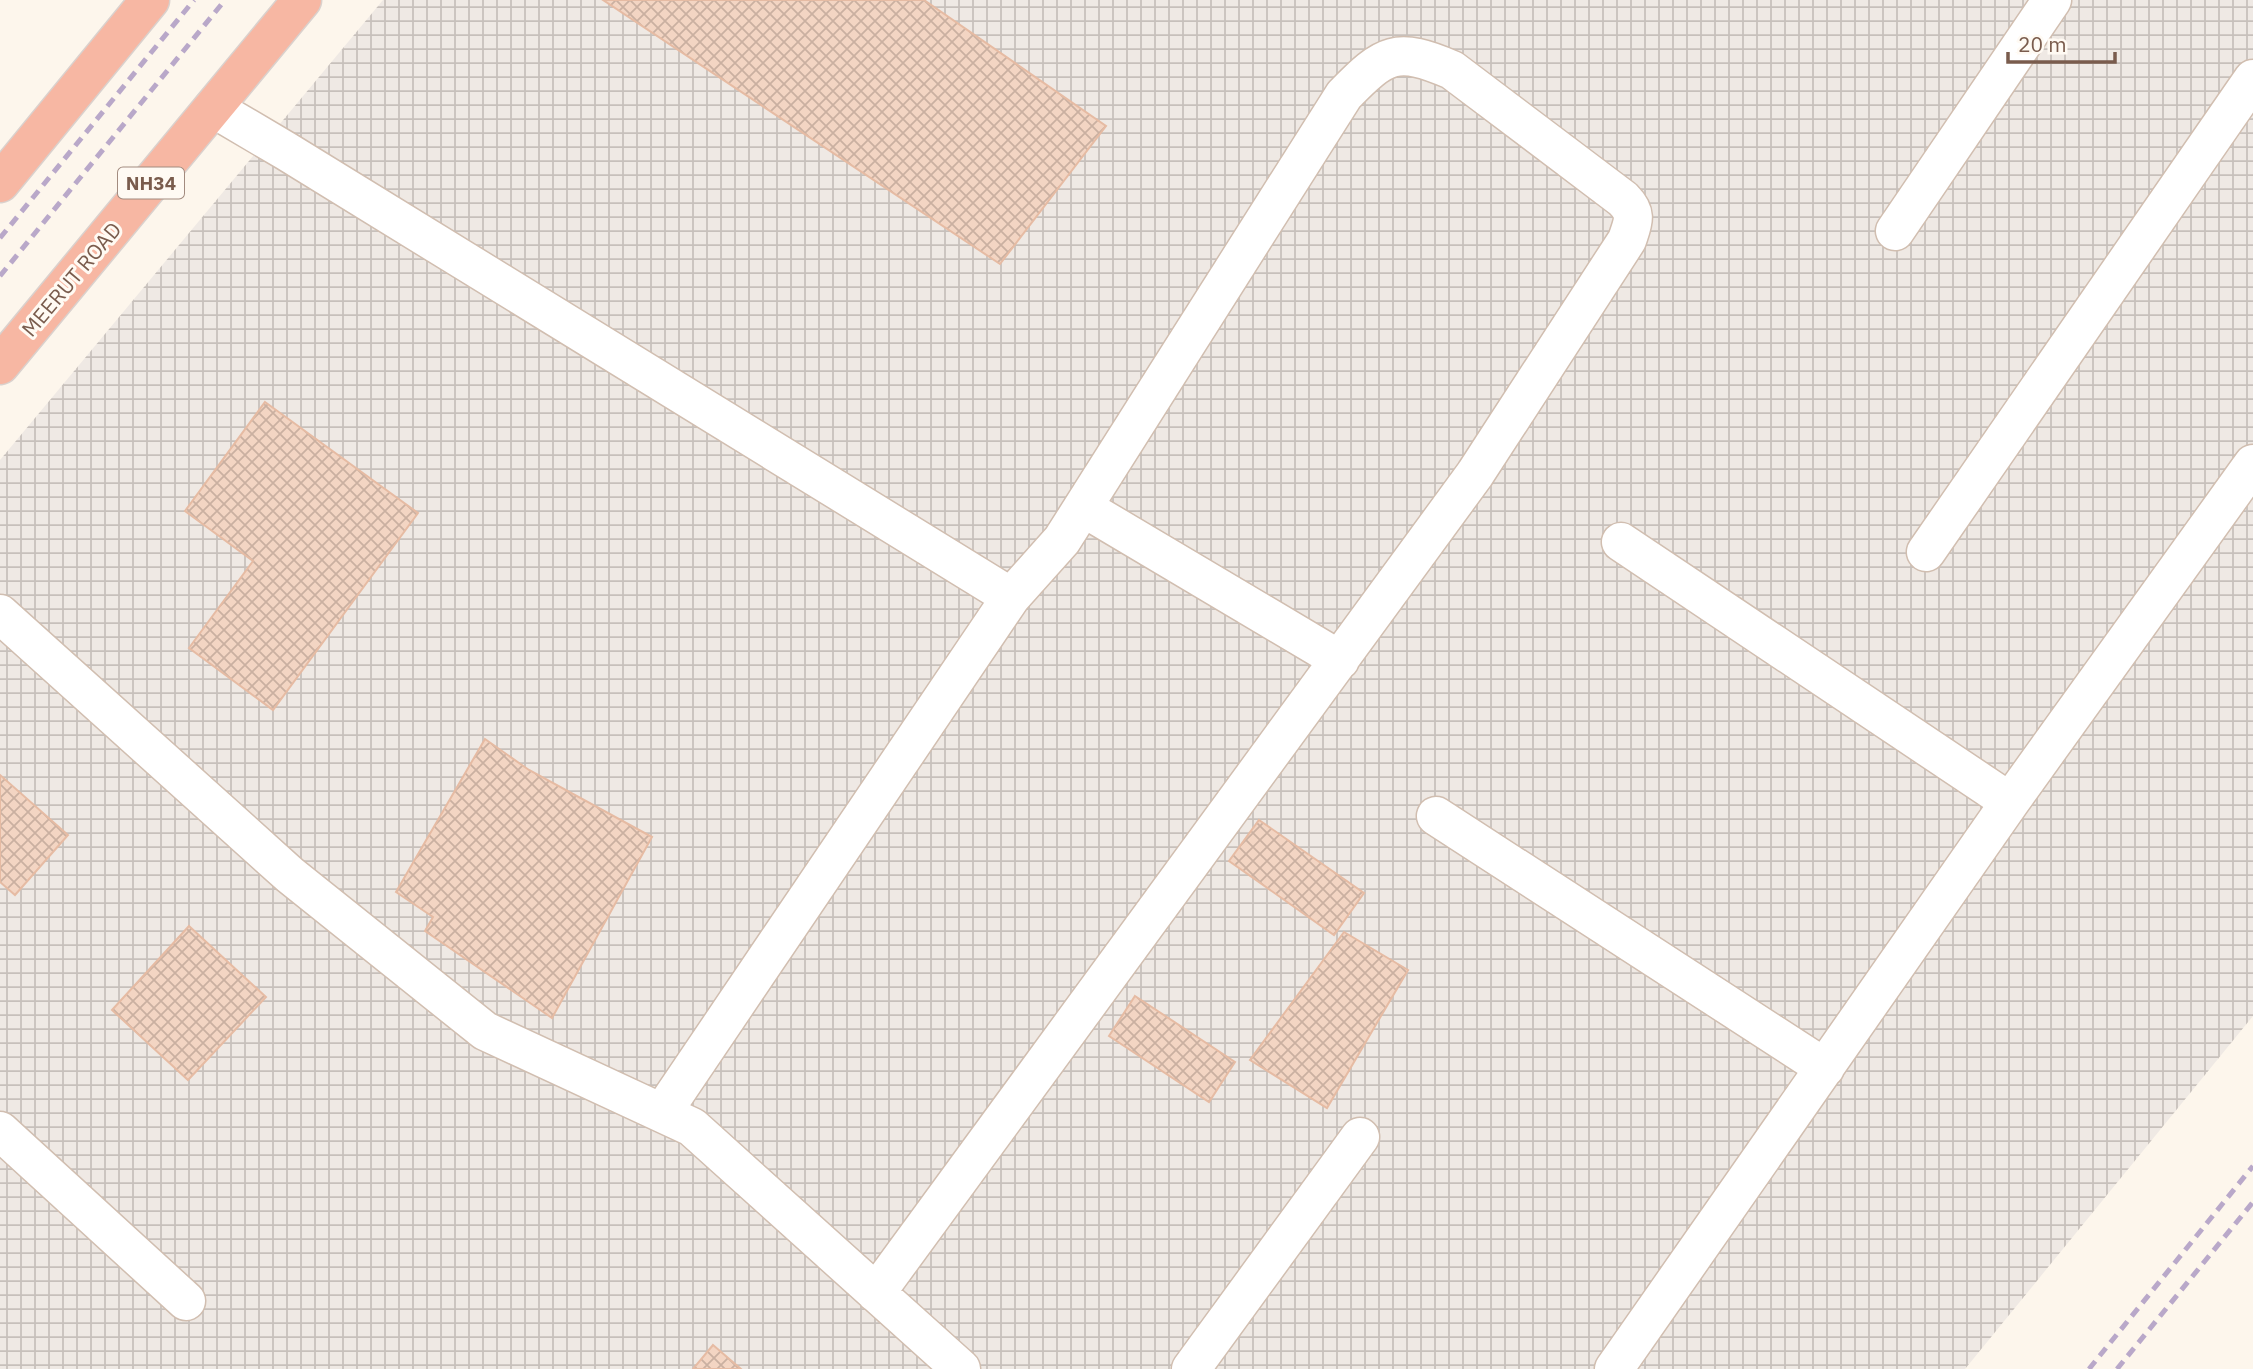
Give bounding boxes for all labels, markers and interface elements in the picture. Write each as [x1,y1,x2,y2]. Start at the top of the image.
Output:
scale bar [2008,21,2115,65]
text: 20 m [2018,30,2067,58]
road number: NH34 [118,168,184,198]
street label: MEERUT ROAD [15,216,127,342]

